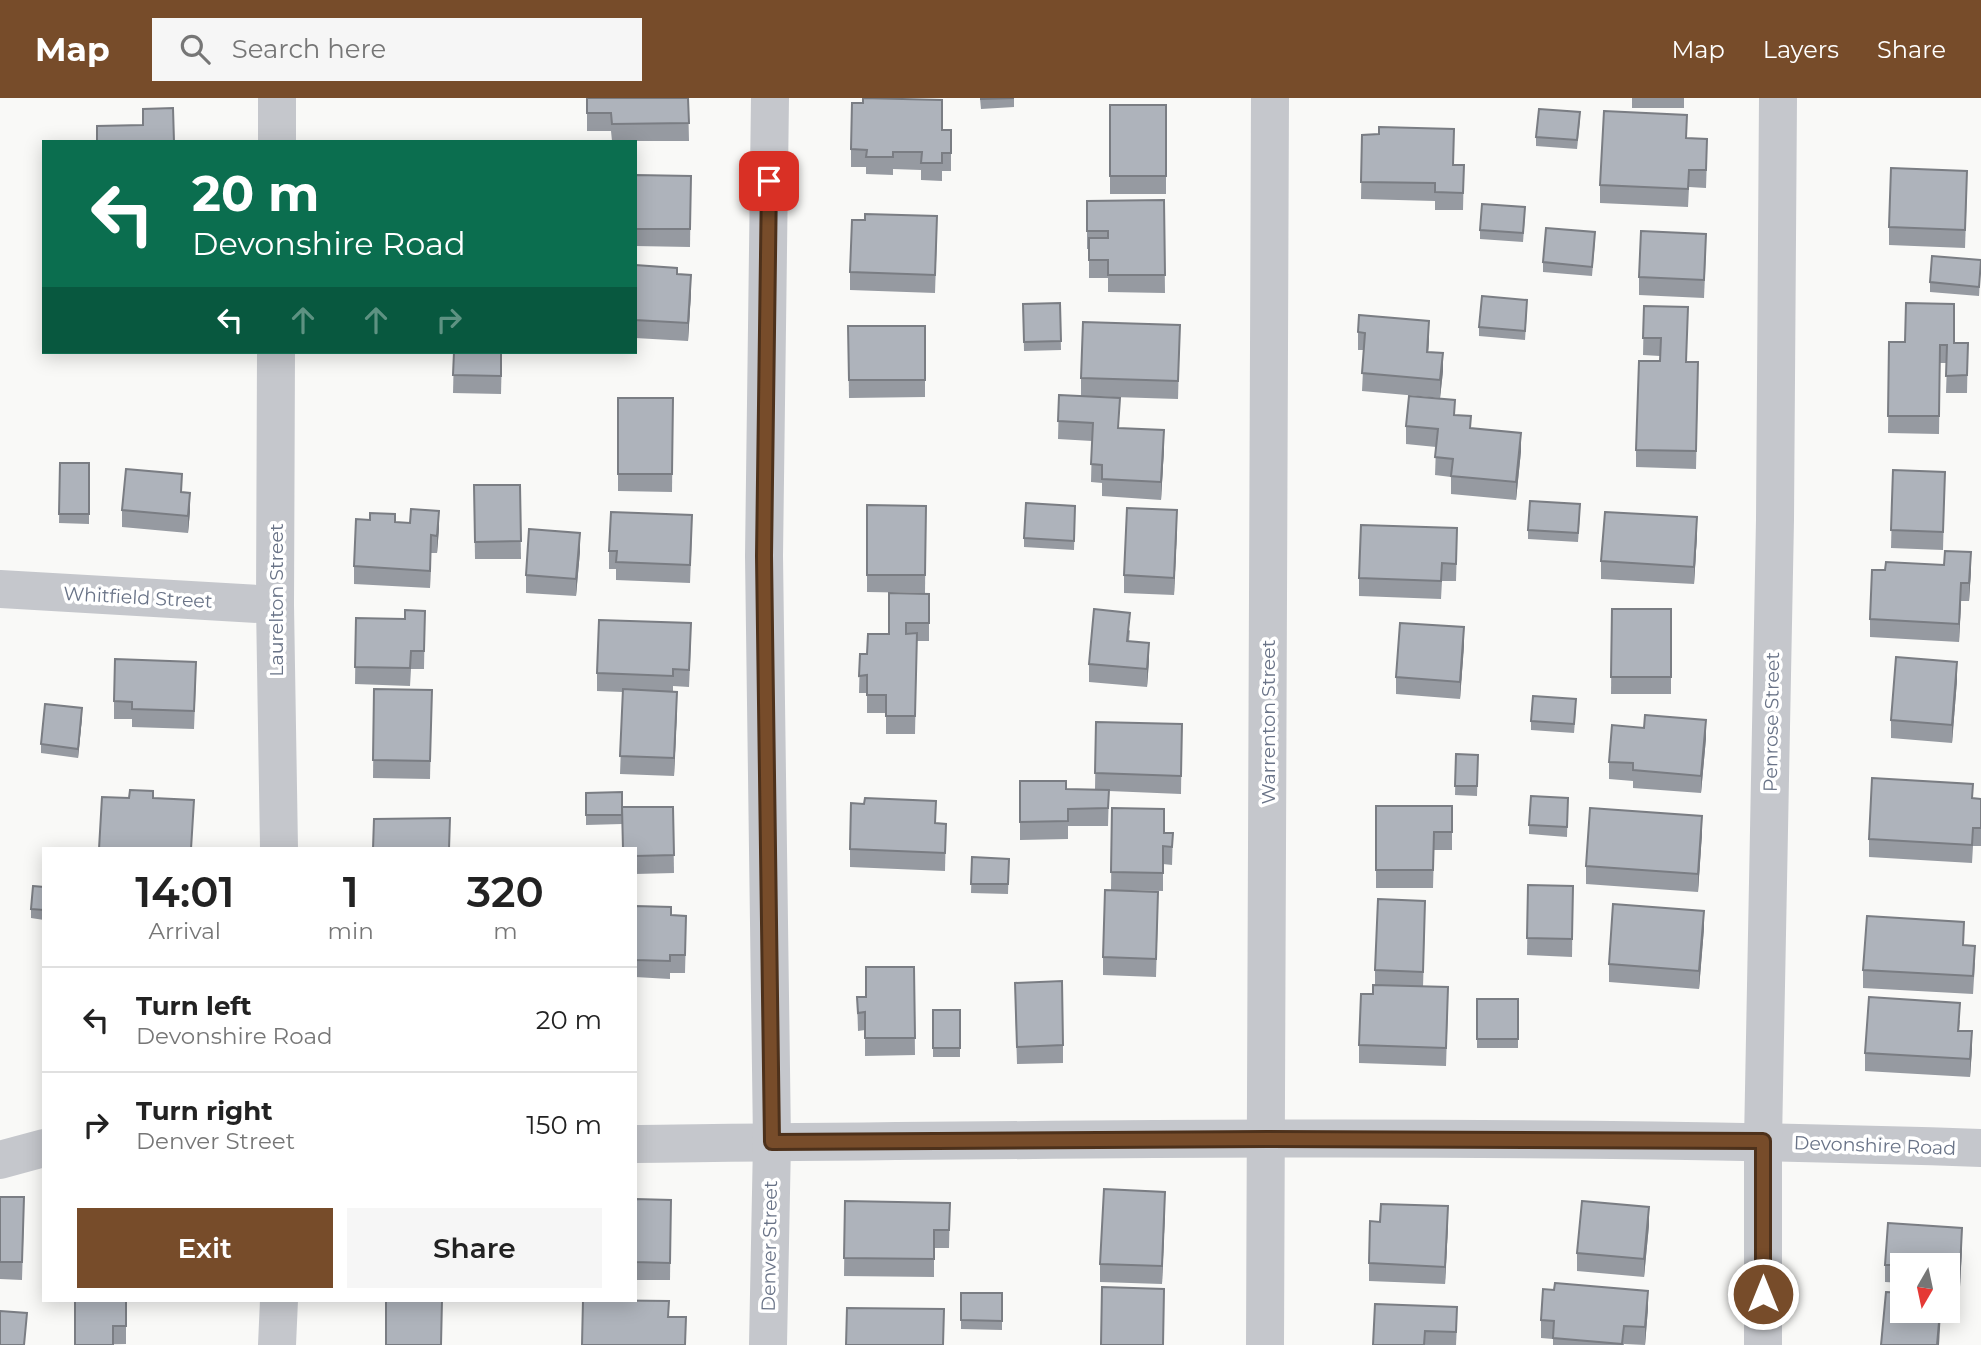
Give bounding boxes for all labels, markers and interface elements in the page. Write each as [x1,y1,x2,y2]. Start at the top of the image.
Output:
search box [152,18,642,81]
text: Map [35,29,110,69]
icon: search [176,30,214,68]
text: Search here [232,33,386,65]
text: Map [1671,35,1725,64]
text: Layers [1763,35,1839,64]
text: Share [1877,35,1946,64]
pin [739,151,799,211]
icon: arrive [750,162,788,200]
text: 20 m [192,164,319,223]
icon: left [77,168,168,259]
text: Devonshire Road [192,224,466,263]
icon: left [211,301,249,339]
icon: ahead [284,301,322,339]
icon: ahead [357,301,395,339]
icon: right [430,301,468,339]
street label: Laurelton Street [265,523,288,677]
street label: Whitfield Street [63,582,213,613]
street label: Warrenton Street [1257,639,1280,804]
street label: Penrose Street [1759,651,1784,792]
text: 14:01 [135,866,234,918]
text: 1 [343,866,359,918]
text: 320 [467,866,544,918]
text: Arrival [149,917,221,945]
text: min [328,917,374,945]
text: m [493,917,518,945]
text: Turn left [136,990,252,1022]
icon: left [77,1001,115,1039]
text: 20 m [536,1004,602,1036]
text: Devonshire Road [136,1022,333,1050]
text: Turn right [136,1095,272,1127]
icon: right [77,1106,115,1144]
text: 150 m [526,1109,602,1141]
text: Denver Street [136,1127,295,1155]
street label: Devonshire Road [1793,1131,1957,1160]
street label: Denver Street [757,1180,782,1312]
button: Exit [77,1208,333,1288]
button: Share [347,1208,602,1288]
north arrow [1890,1253,1960,1323]
map controls [1890,1253,1960,1323]
position arrow [1726,1257,1800,1331]

